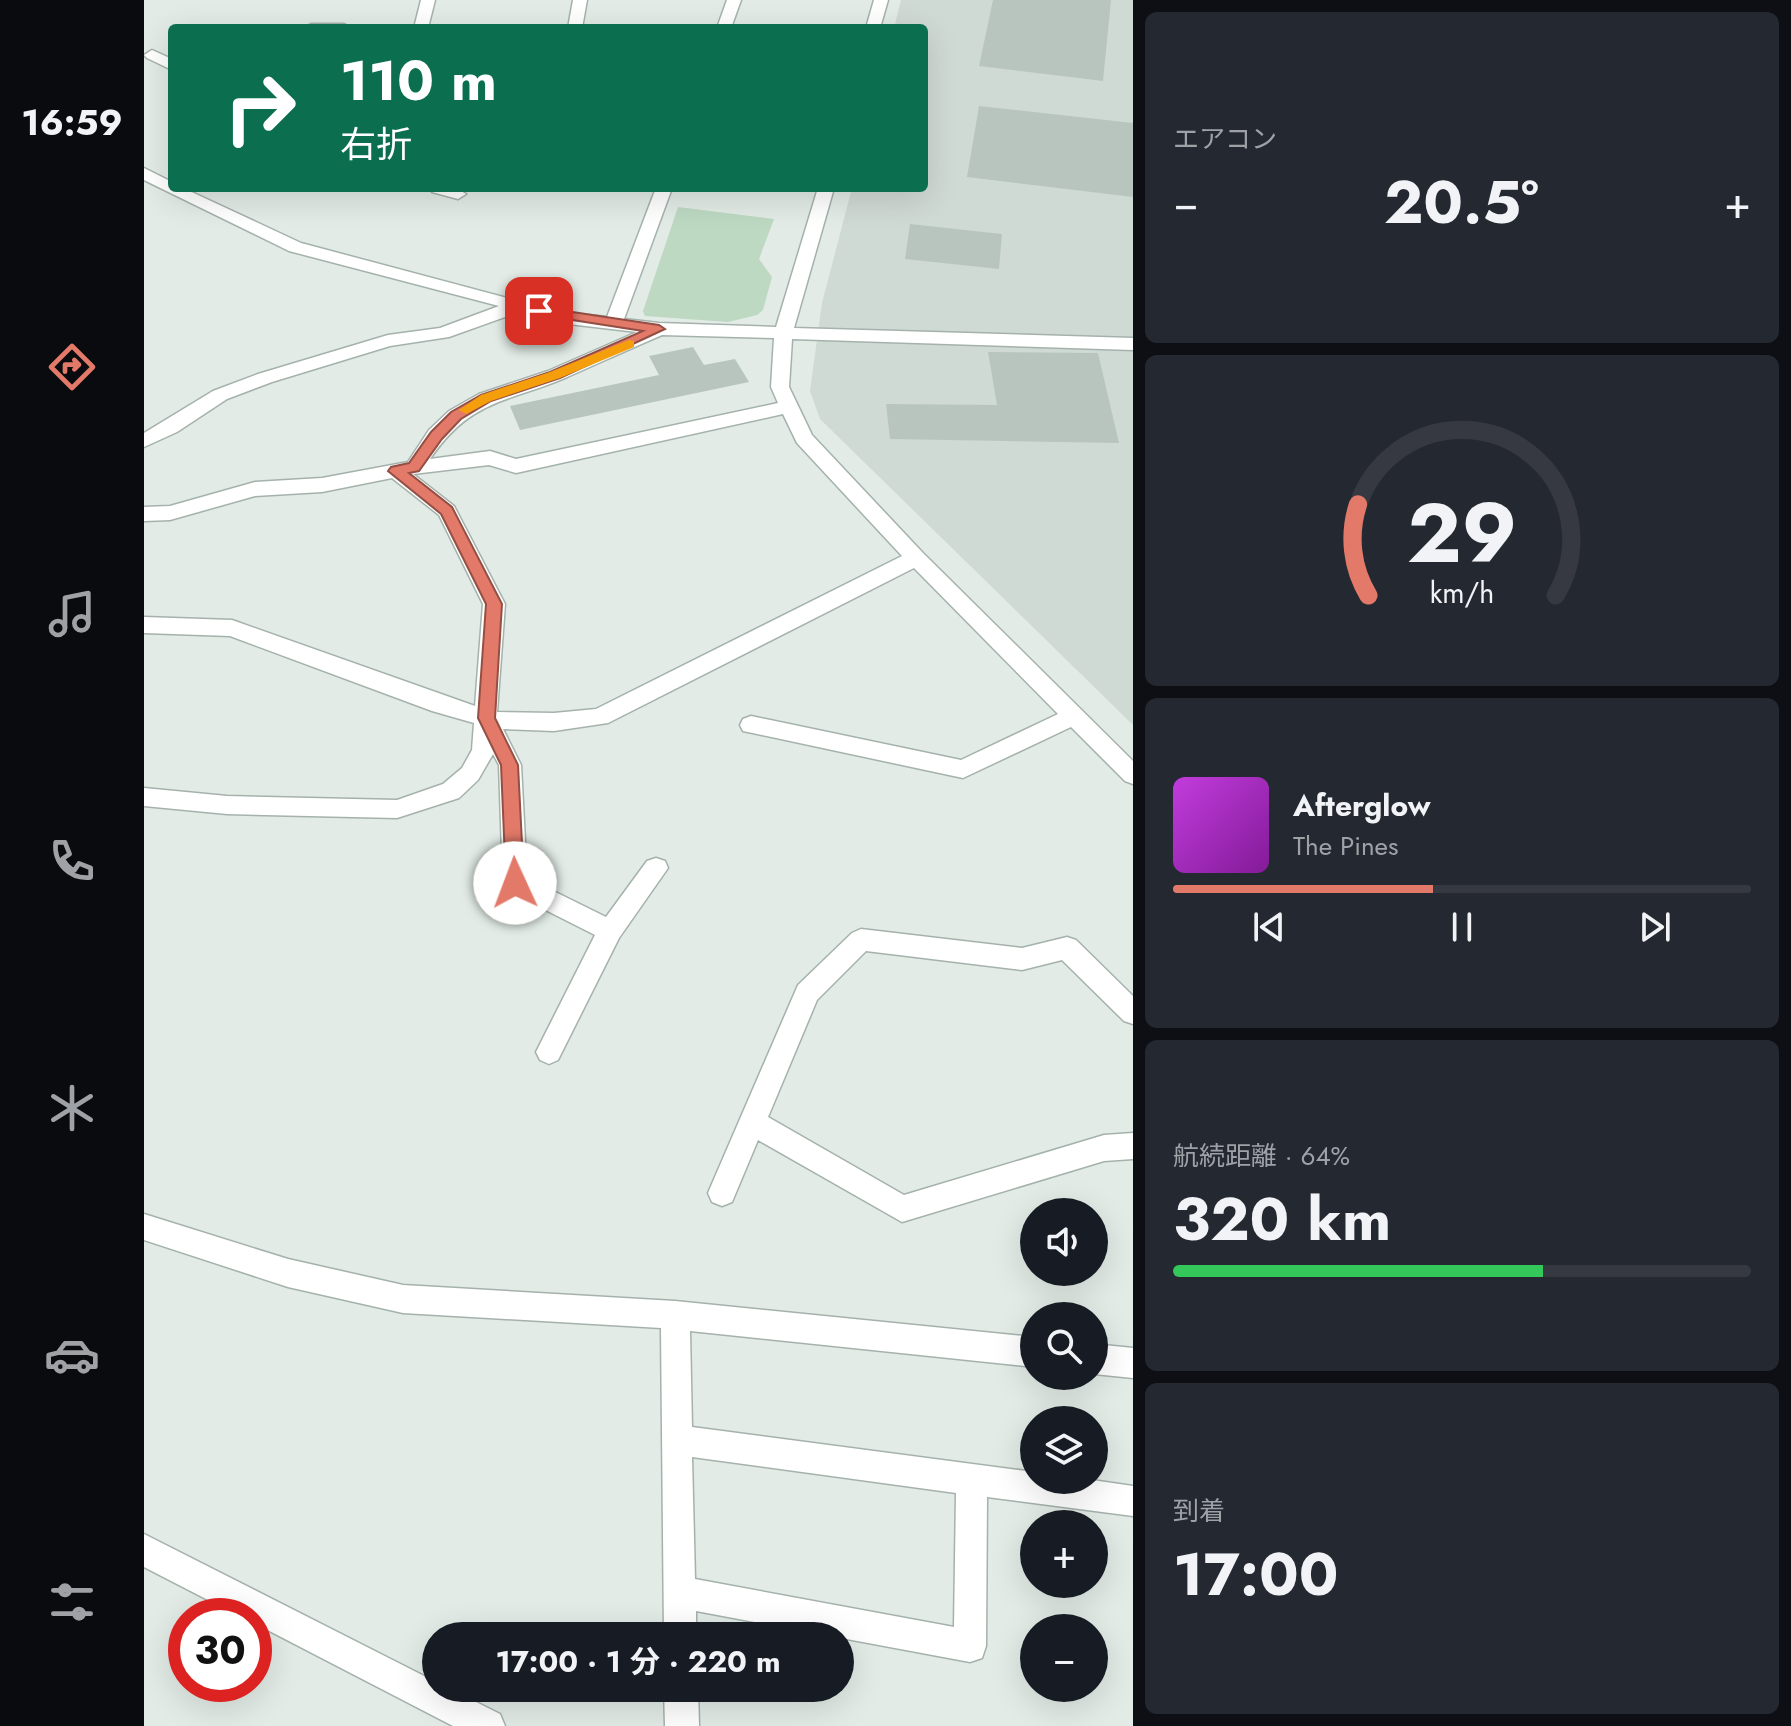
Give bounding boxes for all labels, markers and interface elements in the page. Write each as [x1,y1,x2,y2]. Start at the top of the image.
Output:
text: 110 m [340,40,497,121]
icon: right [208,56,312,160]
text: 16:59 [21,96,123,148]
text: 右折 [340,118,412,170]
text: エアコン [1173,120,1277,158]
text: 20.5° [1384,159,1539,246]
text: − [1173,171,1199,235]
text: + [1724,171,1751,235]
pin [505,277,573,345]
icon: arrive [517,289,561,333]
icon: directions [44,339,100,395]
text: 29 [1407,473,1517,593]
text: km/h [1430,572,1494,614]
icon: music [44,586,100,642]
text: Afterglow [1293,784,1430,827]
text: The Pines [1293,827,1398,865]
icon: phone [44,833,100,889]
position arrow [473,841,557,925]
icon: previous [1247,905,1291,949]
icon: pause [1440,905,1484,949]
icon: next [1633,905,1677,949]
icon: climate [44,1080,100,1136]
text: 航続距離 · 64% [1173,1137,1350,1175]
text: 320 km [1173,1176,1391,1263]
map controls [1020,1198,1108,1702]
button: sound [1020,1198,1108,1286]
button: search [1020,1302,1108,1390]
icon: car [44,1327,100,1383]
button: layers [1020,1406,1108,1494]
text: 到着 [1173,1492,1225,1530]
button: + [1020,1510,1108,1598]
text: 17:00 [1173,1531,1338,1618]
icon: filters [44,1574,100,1630]
speed limit sign: 30 [168,1598,272,1702]
button: − [1020,1614,1108,1702]
text: 17:00 · 1 分 · 220 m [495,1640,781,1683]

